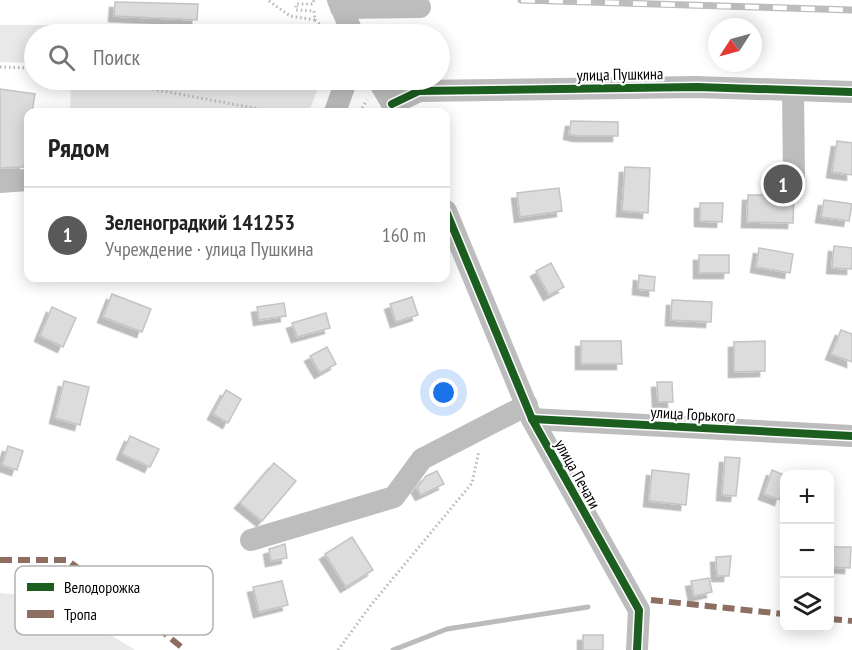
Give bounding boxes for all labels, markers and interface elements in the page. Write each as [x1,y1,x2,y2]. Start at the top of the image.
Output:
north arrow [708,18,762,72]
search box [24,24,450,90]
icon: search [45,41,78,74]
text: Поиск [93,43,140,71]
street label: улица Пушкина [576,63,664,85]
text: Рядом [48,131,109,164]
pin: 1 [764,162,802,207]
text: Зеленоградкий 141253 [105,208,295,236]
text: 1 [63,222,72,248]
text: 160 m [382,222,426,248]
text: Учреждение · улица Пушкина [105,236,314,262]
your location [429,378,458,407]
street label: улица Горького [650,402,736,426]
street label: улица Печати [551,436,605,512]
map controls [780,470,834,632]
button: + [780,470,834,524]
button: − [780,524,834,578]
legend [15,566,213,635]
text: Велодорожка [64,577,140,597]
button: layers [780,578,834,632]
text: Тропа [64,604,97,624]

